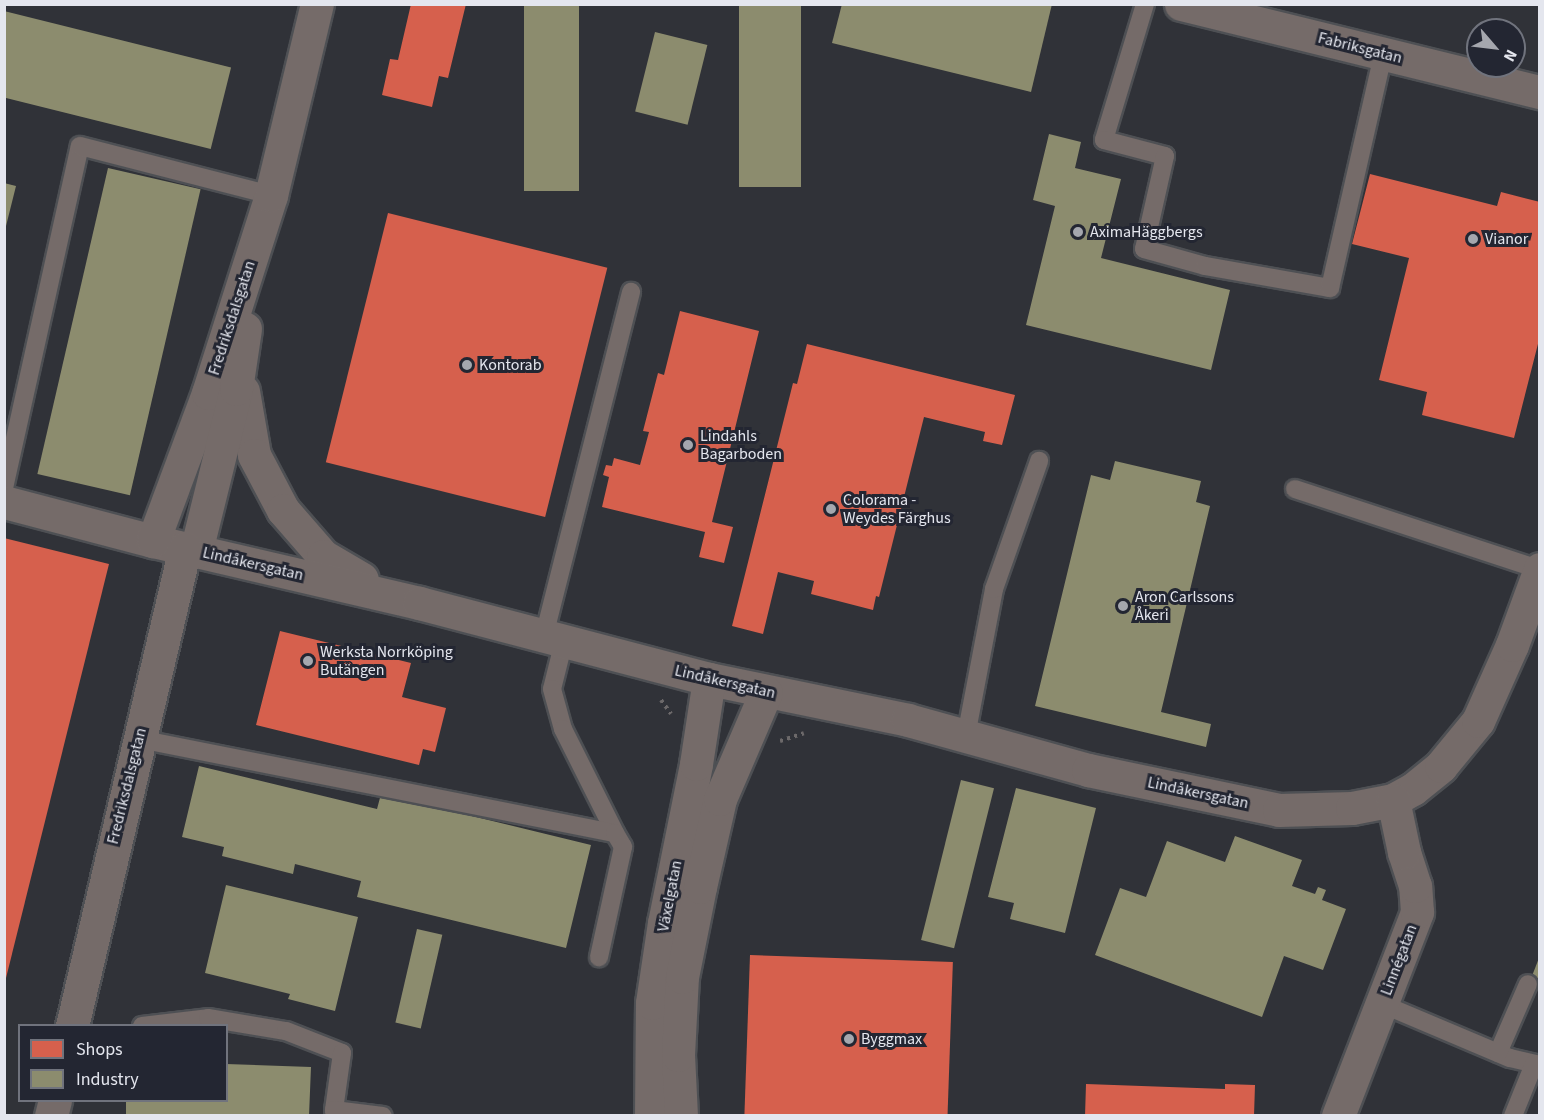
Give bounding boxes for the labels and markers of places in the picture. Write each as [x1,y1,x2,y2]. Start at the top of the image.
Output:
place label: AximaHäggbergs [1090,222,1203,242]
marker: AximaHäggbergs [1071,225,1085,239]
place label: Vianor [1485,229,1528,249]
marker: Vianor [1466,232,1480,246]
place label: Kontorab [479,355,542,375]
marker: Kontorab [460,358,474,372]
place label: Lindahls Bagarboden [700,426,782,464]
marker: Lindahls Bagarboden [681,438,695,452]
place label: Colorama - Weydes Färghus [843,490,951,528]
marker: Colorama - Weydes Färghus [824,502,838,516]
place label: Aron Carlssons Åkeri [1135,587,1234,625]
marker: Aron Carlssons Åkeri [1116,599,1130,613]
place label: Werksta Norrköping Butängen [320,642,453,680]
marker: Werksta Norrköping Butängen [301,654,315,668]
place label: Byggmax [861,1029,922,1049]
marker: Byggmax [842,1032,856,1046]

